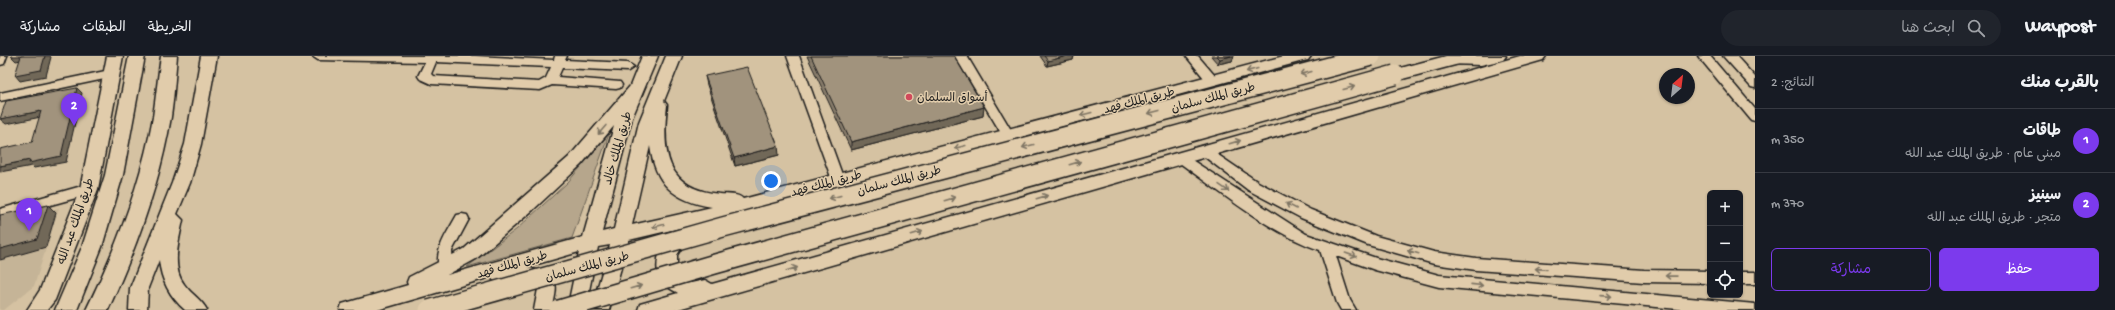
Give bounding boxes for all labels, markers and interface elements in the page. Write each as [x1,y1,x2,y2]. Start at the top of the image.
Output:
search box [1721,10,2001,46]
text: Waypost [2025,16,2095,39]
icon: search [1965,17,1987,39]
text: مشاركة [20,20,60,37]
text: الطبقات [82,20,126,37]
text: الخريطة [148,20,191,37]
text: ابحث هنا [1901,20,1955,38]
one-way arrow [1246,66,1259,74]
north arrow [1659,68,1695,104]
one-way arrow [1300,69,1313,77]
text: بالقرب منك [2020,74,2099,94]
text: النتائج: 2 [1771,76,1815,91]
street label: طريق الملك سلمان [1170,81,1257,117]
one-way arrow [1342,84,1355,91]
street label: طريق الملك فهد [1102,86,1177,118]
place label: أسواق السلمان [917,90,987,106]
marker: أسواق السلمان [904,92,914,102]
pin: 2 [61,93,87,126]
one-way arrow [1147,109,1160,117]
street label: طريق الملك خالد [601,110,636,187]
one-way arrow [1080,111,1093,118]
text: طاقات [2023,123,2061,141]
one-way arrow [598,124,607,135]
text: 350 m [1771,133,1804,148]
text: 1 [2083,133,2089,148]
one-way arrow [1228,138,1241,145]
one-way arrow [1022,142,1035,150]
one-way arrow [954,144,967,152]
text: مبنى عام · طريق الملك عبد الله [1905,147,2061,162]
one-way arrow [1069,159,1082,167]
street label: طريق الملك سلمان [856,164,943,200]
street label: طريق الملك فهد [789,169,864,201]
your location [761,171,781,191]
street label: طريق الملك عبد الله [56,177,98,267]
one-way arrow [1219,184,1230,192]
text: سينيز [2030,187,2061,205]
map controls [1707,190,1743,298]
button: + [1707,190,1743,226]
one-way arrow [1036,193,1049,200]
one-way arrow [828,194,841,201]
one-way arrow [943,194,956,202]
text: 370 m [1771,197,1804,212]
text: 2 [2083,197,2089,212]
pin: 1 [16,198,42,231]
one-way arrow [1286,202,1298,210]
text: متجر · طريق الملك عبد الله [1927,211,2061,226]
one-way arrow [652,223,665,231]
button: − [1707,226,1743,262]
one-way arrow [911,229,924,236]
one-way arrow [1406,248,1419,255]
button: مشاركة [1771,248,1931,291]
button: حفظ [1939,248,2099,291]
street label: طريق الملك فهد [476,249,550,283]
street label: طريق الملك سلمان [544,250,631,286]
one-way arrow [1344,252,1356,260]
button: locate [1707,262,1743,298]
one-way arrow [786,264,799,272]
one-way arrow [1535,265,1548,272]
one-way arrow [1665,272,1678,280]
one-way arrow [1470,281,1483,289]
one-way arrow [630,283,643,290]
one-way arrow [1599,292,1612,299]

